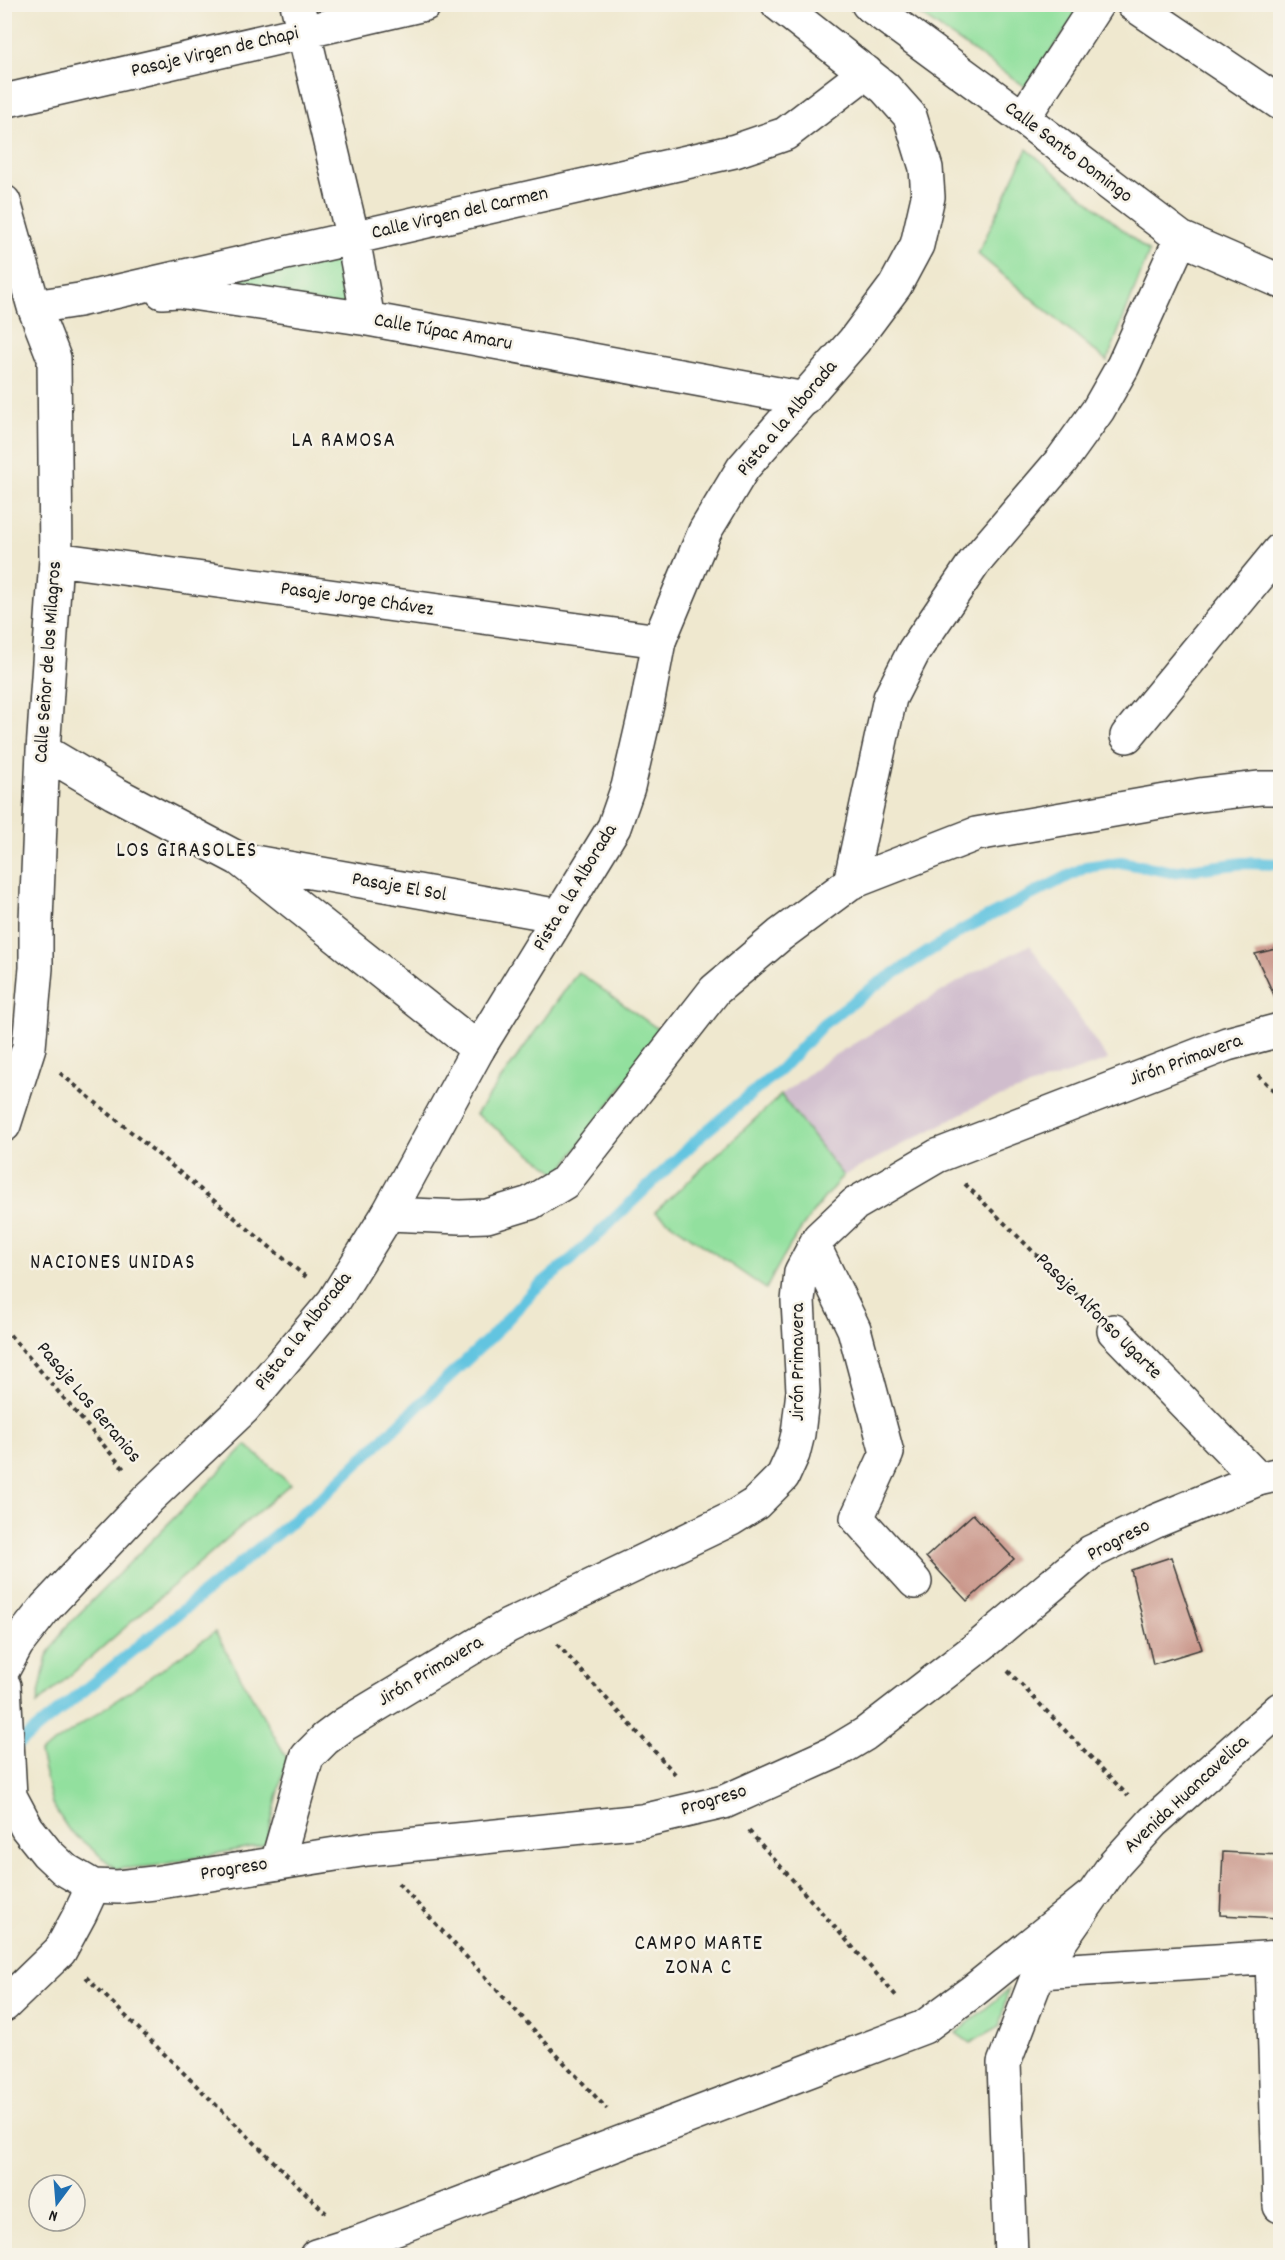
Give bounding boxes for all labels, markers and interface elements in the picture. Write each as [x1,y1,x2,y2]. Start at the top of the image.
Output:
street label: Pasaje Virgen de Chapi [129,20,302,86]
street label: Calle Santo Domingo [998,95,1138,211]
street label: Calle Virgen del Carmen [369,180,551,248]
street label: Calle Túpac Amaru [372,307,514,359]
street label: Pista a la Alborada [731,354,845,483]
district label: LA RAMOSA [291,427,397,457]
street label: Calle Señor de los Milagros [28,560,70,764]
street label: Pasaje Jorge Chávez [279,575,436,625]
street label: Pista a la Alborada [527,819,625,957]
district label: LOS GIRASOLES [116,837,258,867]
street label: Pasaje El Sol [349,866,449,910]
street label: Jirón Primavera [1126,1027,1247,1094]
street label: Pasaje Alfonso Ugarte [1028,1247,1168,1387]
district label: NACIONES UNIDAS [30,1249,196,1279]
street label: Pista a la Alborada [249,1266,360,1397]
street label: Jirón Primavera [785,1302,813,1421]
street label: Pasaje Los Geranios [29,1336,147,1470]
street label: Progreso [1083,1513,1156,1569]
street label: Jirón Primavera [373,1629,489,1714]
street label: Avenida Huancavelica [1118,1729,1256,1861]
street label: Progreso [678,1778,751,1824]
street label: Progreso [198,1851,270,1889]
district label: CAMPO MARTE ZONA C [635,1930,763,1984]
north arrow [27,2173,87,2233]
text: N [46,2203,61,2227]

